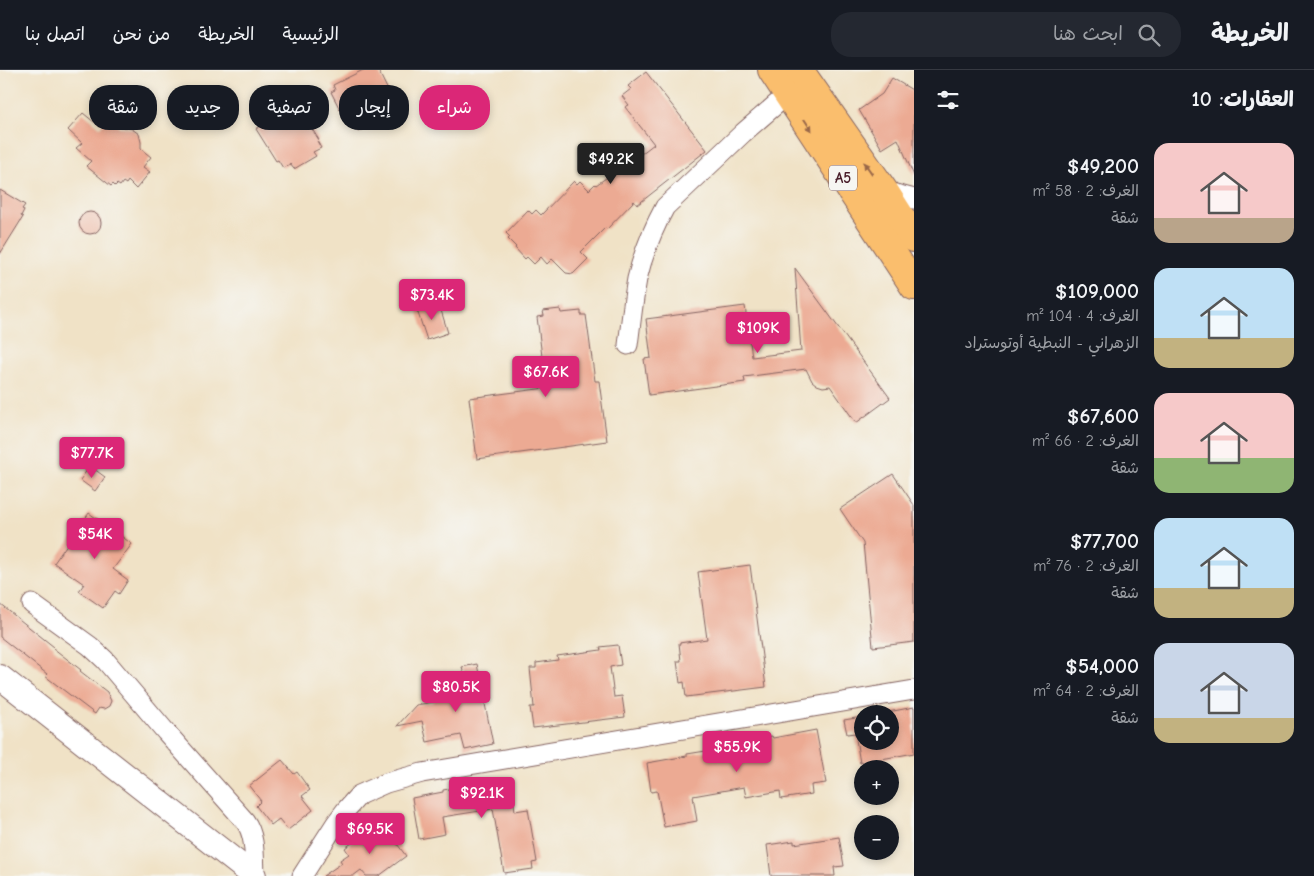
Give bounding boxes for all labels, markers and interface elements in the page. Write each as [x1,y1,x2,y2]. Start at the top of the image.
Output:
search box [831,12,1181,57]
text: الخريطة [1211,19,1289,47]
icon: search [1135,21,1163,49]
text: ابحث هنا [1053,23,1123,45]
text: اتصل بنا [25,24,85,45]
text: من نحن [113,24,170,45]
text: الخريطة [198,24,254,45]
text: الرئيسية [282,24,339,45]
chip: شقة [89,85,157,130]
chip: جديد [167,85,239,130]
chip: تصفية [249,85,329,130]
chip: إيجار [339,85,409,130]
chip: شراء [419,85,490,130]
icon: filters [934,86,962,114]
text: العقارات: 10 [1192,87,1294,111]
one-way arrow [804,118,813,132]
pin: $49.2K [570,142,652,185]
text: $49.2K [588,150,634,168]
text: $49,200 [1067,154,1139,178]
one-way arrow [863,161,873,175]
icon: home [1194,163,1254,223]
road number: A5 [829,166,857,190]
text: الغرف: 2 · 58 m² [1032,182,1139,200]
text: شقة [1111,209,1139,227]
pin: $73.4K [391,278,473,321]
text: $109,000 [1055,279,1139,303]
text: $73.4K [410,286,454,304]
icon: home [1194,288,1254,348]
text: الغرف: 4 · 104 m² [1026,307,1139,325]
pin: $109K [723,312,793,354]
text: $109K [737,319,779,337]
text: الزهراني - النبطية أوتوستراد [964,334,1139,352]
pin: $67.6K [505,356,587,398]
text: $67.6K [523,363,569,381]
text: $67,600 [1067,404,1139,428]
icon: home [1194,413,1254,473]
text: الغرف: 2 · 66 m² [1032,432,1139,450]
pin: $77.7K [51,436,133,479]
text: $77.7K [70,444,114,462]
text: شقة [1111,459,1139,477]
pin: $54K [65,518,125,560]
text: $54K [78,525,112,543]
text: $77,700 [1070,529,1139,553]
icon: home [1194,538,1254,598]
text: الغرف: 2 · 76 m² [1033,557,1139,575]
text: شقة [1111,584,1139,602]
text: $54,000 [1065,654,1139,678]
icon: home [1194,663,1254,723]
pin: $80.5K [415,670,497,713]
text: $80.5K [432,678,480,696]
text: الغرف: 2 · 64 m² [1033,682,1139,700]
map controls [854,705,899,860]
button: locate [854,705,899,750]
text: شقة [1111,709,1139,727]
pin: $55.9K [696,730,778,773]
text: $55.9K [714,738,760,756]
button: + [854,760,899,805]
pin: $92.1K [441,776,523,819]
text: $92.1K [460,784,504,802]
pin: $69.5K [329,812,411,855]
button: − [854,815,899,860]
text: $69.5K [347,820,393,838]

